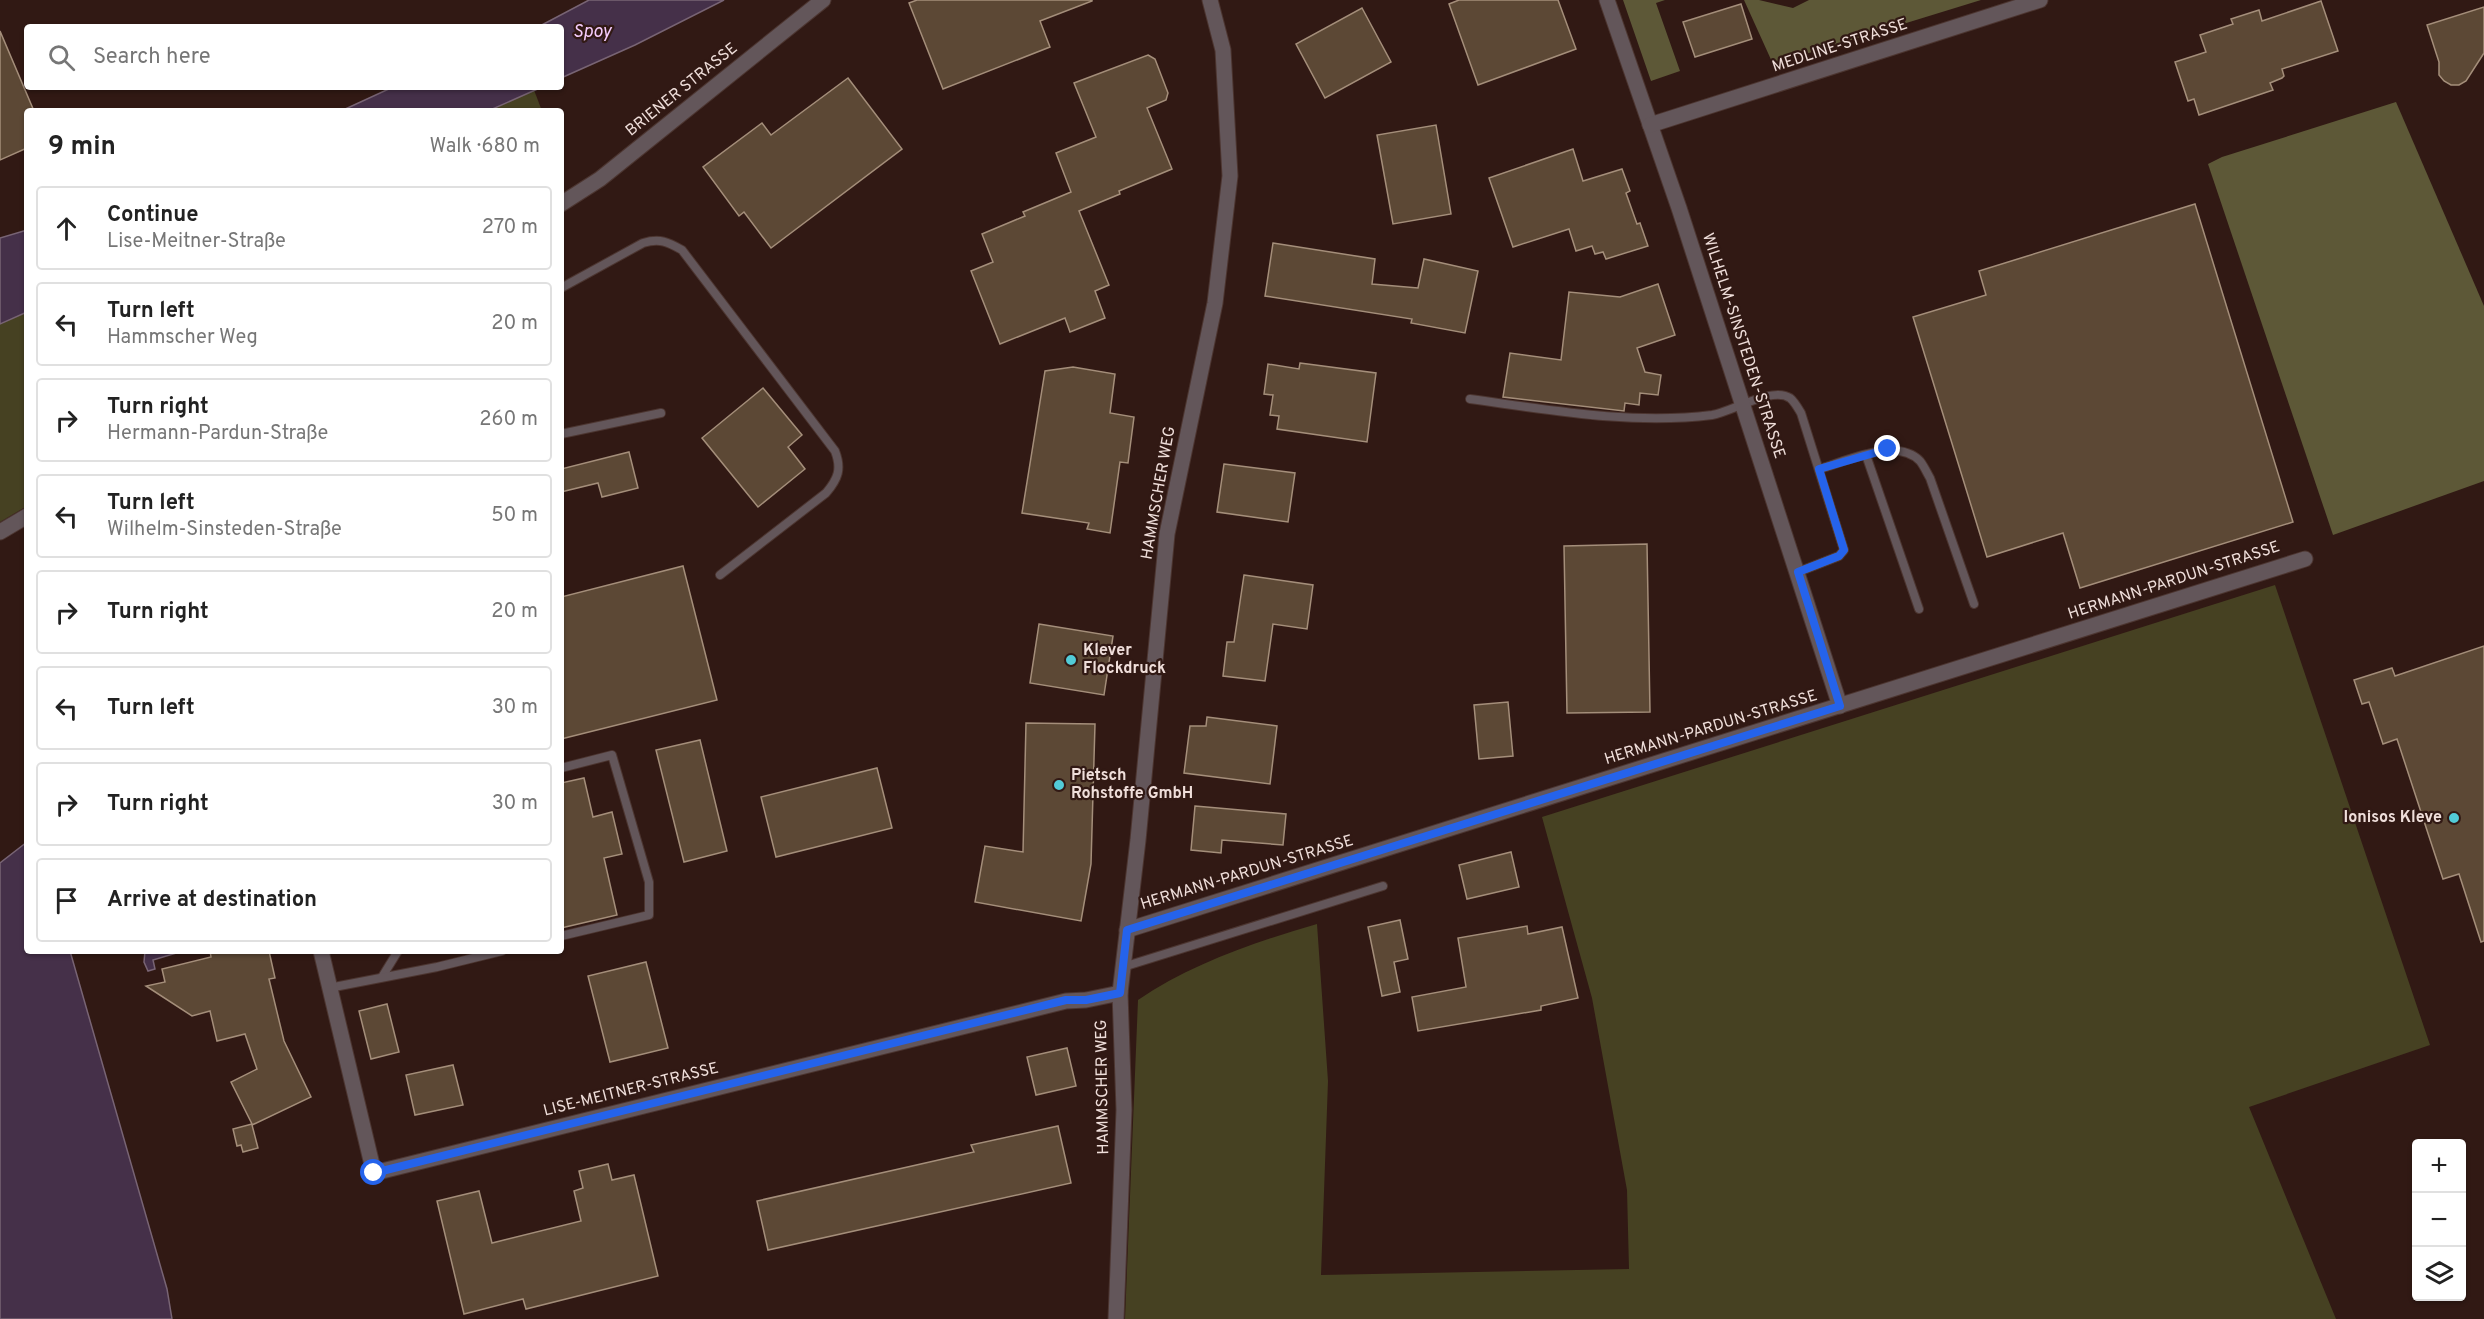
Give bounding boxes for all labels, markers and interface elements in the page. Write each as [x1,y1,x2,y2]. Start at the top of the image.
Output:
street label: MEDLINE-STRASSE [1770,15,1910,77]
water label: Spoy [573,21,613,44]
search box [24,24,564,90]
street label: BRIENER STRASSE [622,39,742,141]
icon: search [45,41,78,74]
text: Search here [93,44,211,71]
text: 9 min [48,131,116,164]
text: Walk · 680 m [429,134,540,160]
text: Continue [107,202,198,229]
icon: ahead [50,212,83,245]
text: 270 m [482,215,538,241]
text: Lise-Meitner-Straße [107,229,286,255]
street label: WILHELM-SINSTEDEN-STRASSE [1697,231,1789,461]
text: Turn left [107,298,195,325]
icon: left [50,308,83,341]
text: 20 m [491,311,538,337]
text: Hammscher Weg [107,325,258,351]
text: Turn right [107,394,209,421]
icon: right [50,404,83,437]
text: 260 m [479,407,538,433]
text: Hermann-Pardun-Straße [107,421,328,447]
street label: HAMMSCHER WEG [1137,425,1181,561]
route end [1874,435,1900,461]
text: Turn left [107,490,195,517]
icon: left [50,500,83,533]
text: 50 m [491,503,538,529]
text: Wilhelm-Sinsteden-Straße [107,517,342,543]
street label: HERMANN-PARDUN-STRASSE [2065,537,2283,625]
icon: right [50,596,83,629]
text: Turn right [107,599,209,626]
text: 20 m [491,599,538,625]
place label: Klever Flockdruck [1083,641,1166,679]
marker: Klever Flockdruck [1064,653,1078,667]
street label: HERMANN-PARDUN-STRASSE [1602,686,1820,770]
icon: left [50,692,83,725]
text: Turn left [107,695,195,722]
text: 30 m [492,695,538,721]
place label: Pietsch Rohstoffe GmbH [1071,766,1193,804]
marker: Pietsch Rohstoffe GmbH [1052,778,1066,792]
icon: right [50,788,83,821]
text: Turn right [107,791,209,818]
text: 30 m [492,791,538,817]
place label: Ionisos Kleve [2344,808,2442,828]
marker: Ionisos Kleve [2447,811,2461,825]
street label: HERMANN-PARDUN-STRASSE [1138,831,1356,915]
icon: arrive [50,884,83,917]
text: Arrive at destination [107,887,317,914]
street label: HAMMSCHER WEG [1092,1019,1114,1155]
street label: LISE-MEITNER-STRASSE [541,1059,721,1121]
map controls [2412,1139,2466,1301]
button: + [2412,1139,2466,1193]
route start [360,1159,386,1185]
button: − [2412,1193,2466,1247]
button: layers [2412,1247,2466,1301]

